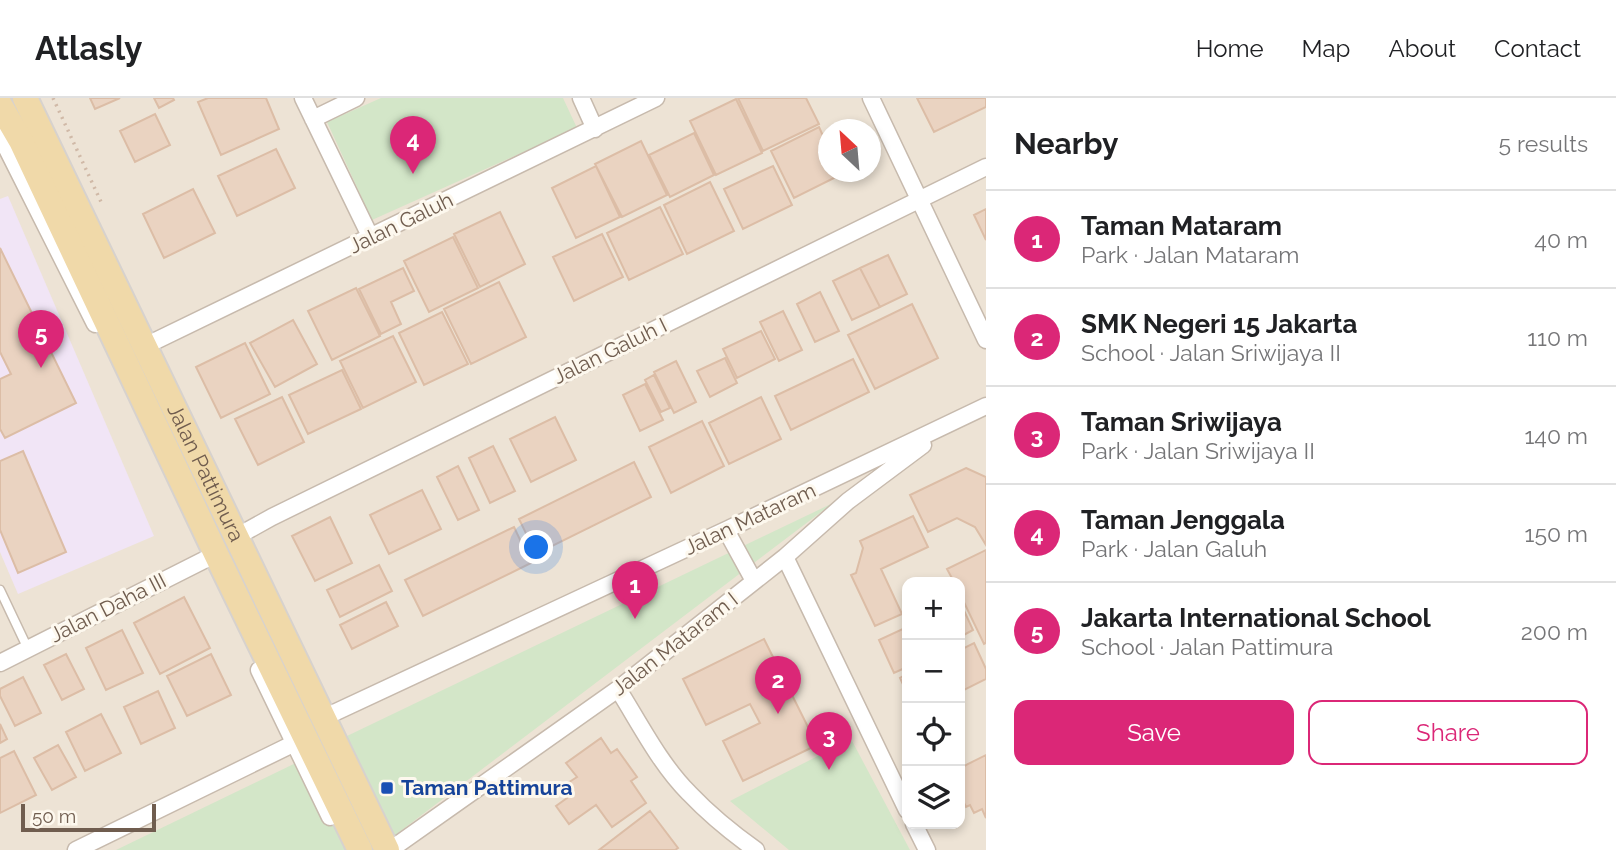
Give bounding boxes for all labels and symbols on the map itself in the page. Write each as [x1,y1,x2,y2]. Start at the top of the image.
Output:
pin: 4 [390,116,436,174]
north arrow [818,119,881,182]
street label: Jalan Galuh [344,187,457,259]
pin: 5 [18,310,64,368]
street label: Jalan Galuh I [549,312,671,389]
street label: Jalan Pattimura [162,400,250,546]
street label: Jalan Mataram [680,477,820,560]
your location [519,530,553,564]
pin: 1 [612,561,658,619]
street label: Jalan Daha III [45,568,170,648]
street label: Jalan Mataram I [607,587,743,701]
pin: 2 [755,656,801,714]
pin: 3 [806,712,852,770]
place label: Taman Pattimura [401,775,573,800]
marker: Taman Pattimura [379,780,395,796]
scale bar [21,801,156,833]

